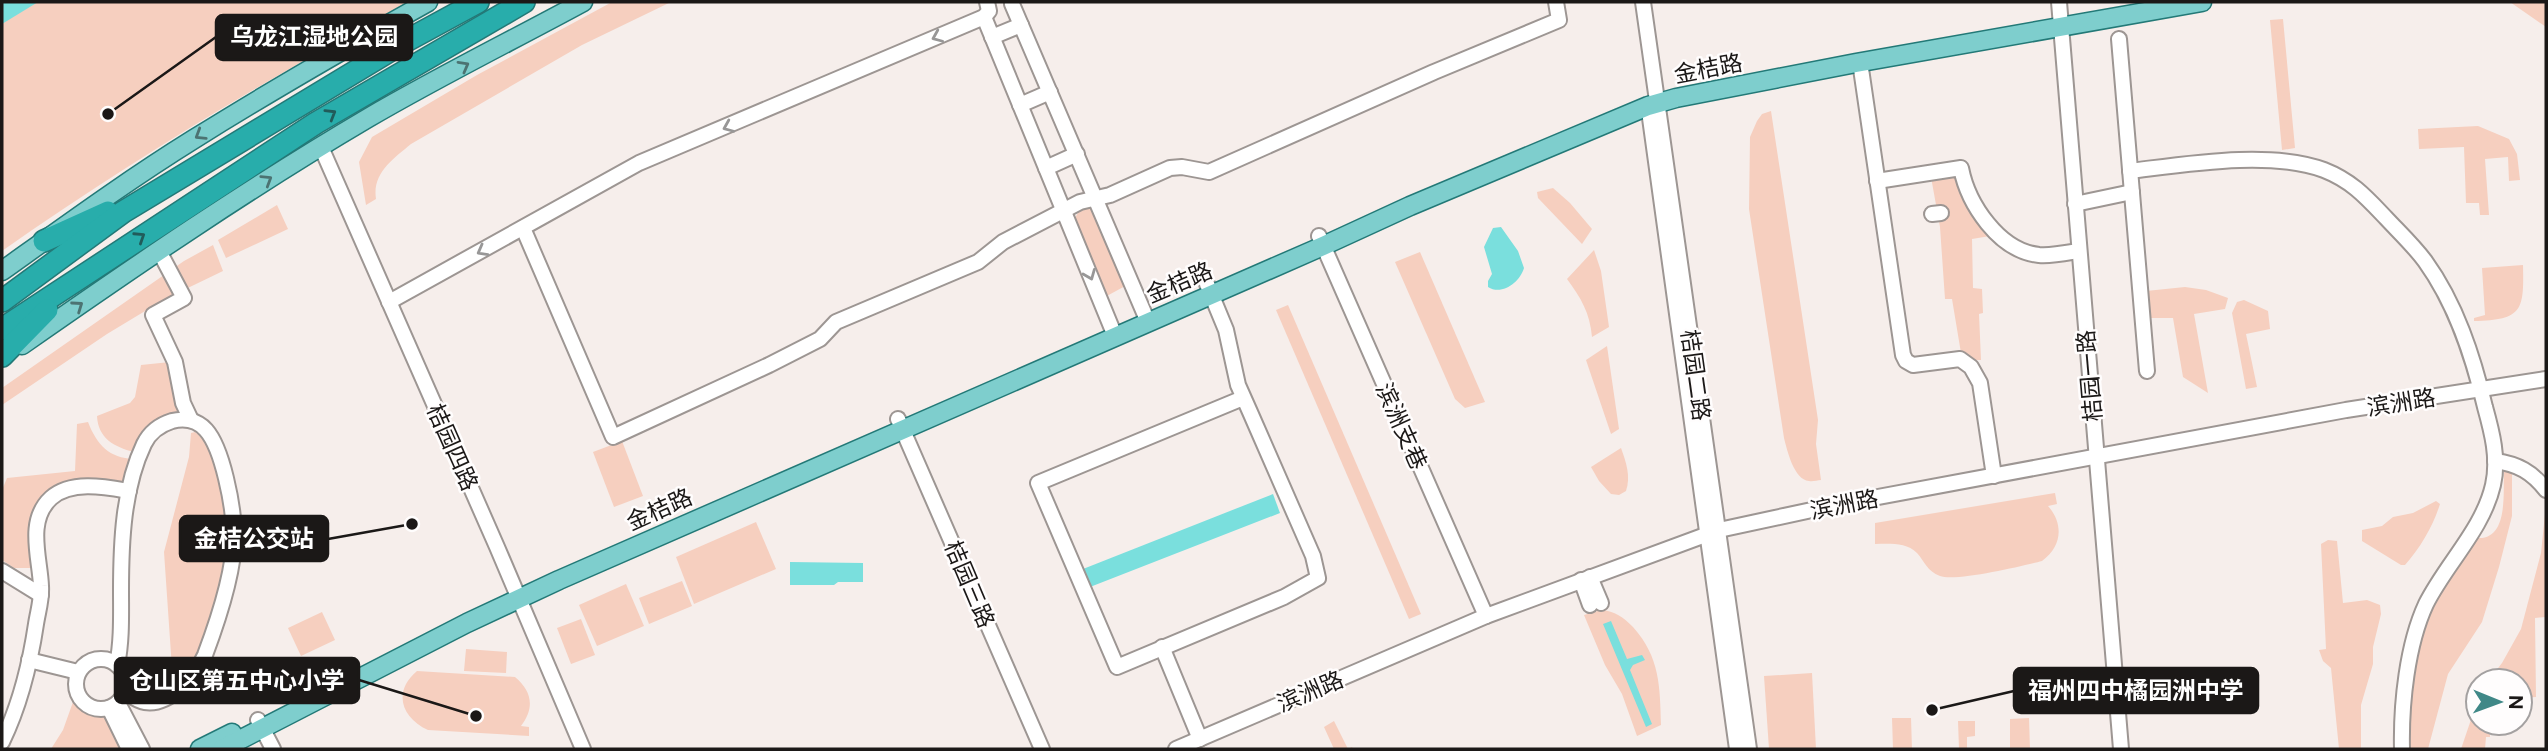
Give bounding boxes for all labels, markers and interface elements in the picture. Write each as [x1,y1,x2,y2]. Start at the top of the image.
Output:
callout: 乌龙江湿地公园 [216,15,412,60]
text: 乌龙江湿地公园 [230,22,398,50]
one-way arrow [932,29,945,43]
street label: 金桔路 [1672,48,1744,88]
one-way arrow [457,61,469,74]
one-way arrow [324,109,337,122]
one-way arrow [723,118,735,132]
one-way arrow [194,127,207,140]
one-way arrow [259,175,272,188]
one-way arrow [132,233,145,245]
one-way arrow [476,243,489,256]
street label: 金桔路 [1142,256,1216,308]
one-way arrow [1081,268,1095,280]
one-way arrow [70,302,83,314]
street label: 桔园二路 [1676,328,1716,422]
street label: 桔园一路 [2072,329,2106,423]
street label: 滨洲支巷 [1371,378,1433,474]
street label: 滨洲路 [2365,383,2437,421]
street label: 桔园四路 [422,399,484,495]
street label: 金桔路 [622,483,696,535]
street label: 滨洲路 [1808,484,1880,524]
callout: 金桔公交站 [180,516,328,561]
text: 金桔公交站 [194,524,314,552]
street label: 桔园三路 [940,536,1000,632]
callout: 仓山区第五中心小学 [115,658,359,703]
street label: 滨洲路 [1273,665,1347,717]
text: 仓山区第五中心小学 [129,666,345,694]
north arrow [2464,667,2534,737]
callout: 福州四中橘园洲中学 [2014,668,2258,713]
text: 福州四中橘园洲中学 [2028,676,2244,704]
text: N [2505,695,2527,710]

